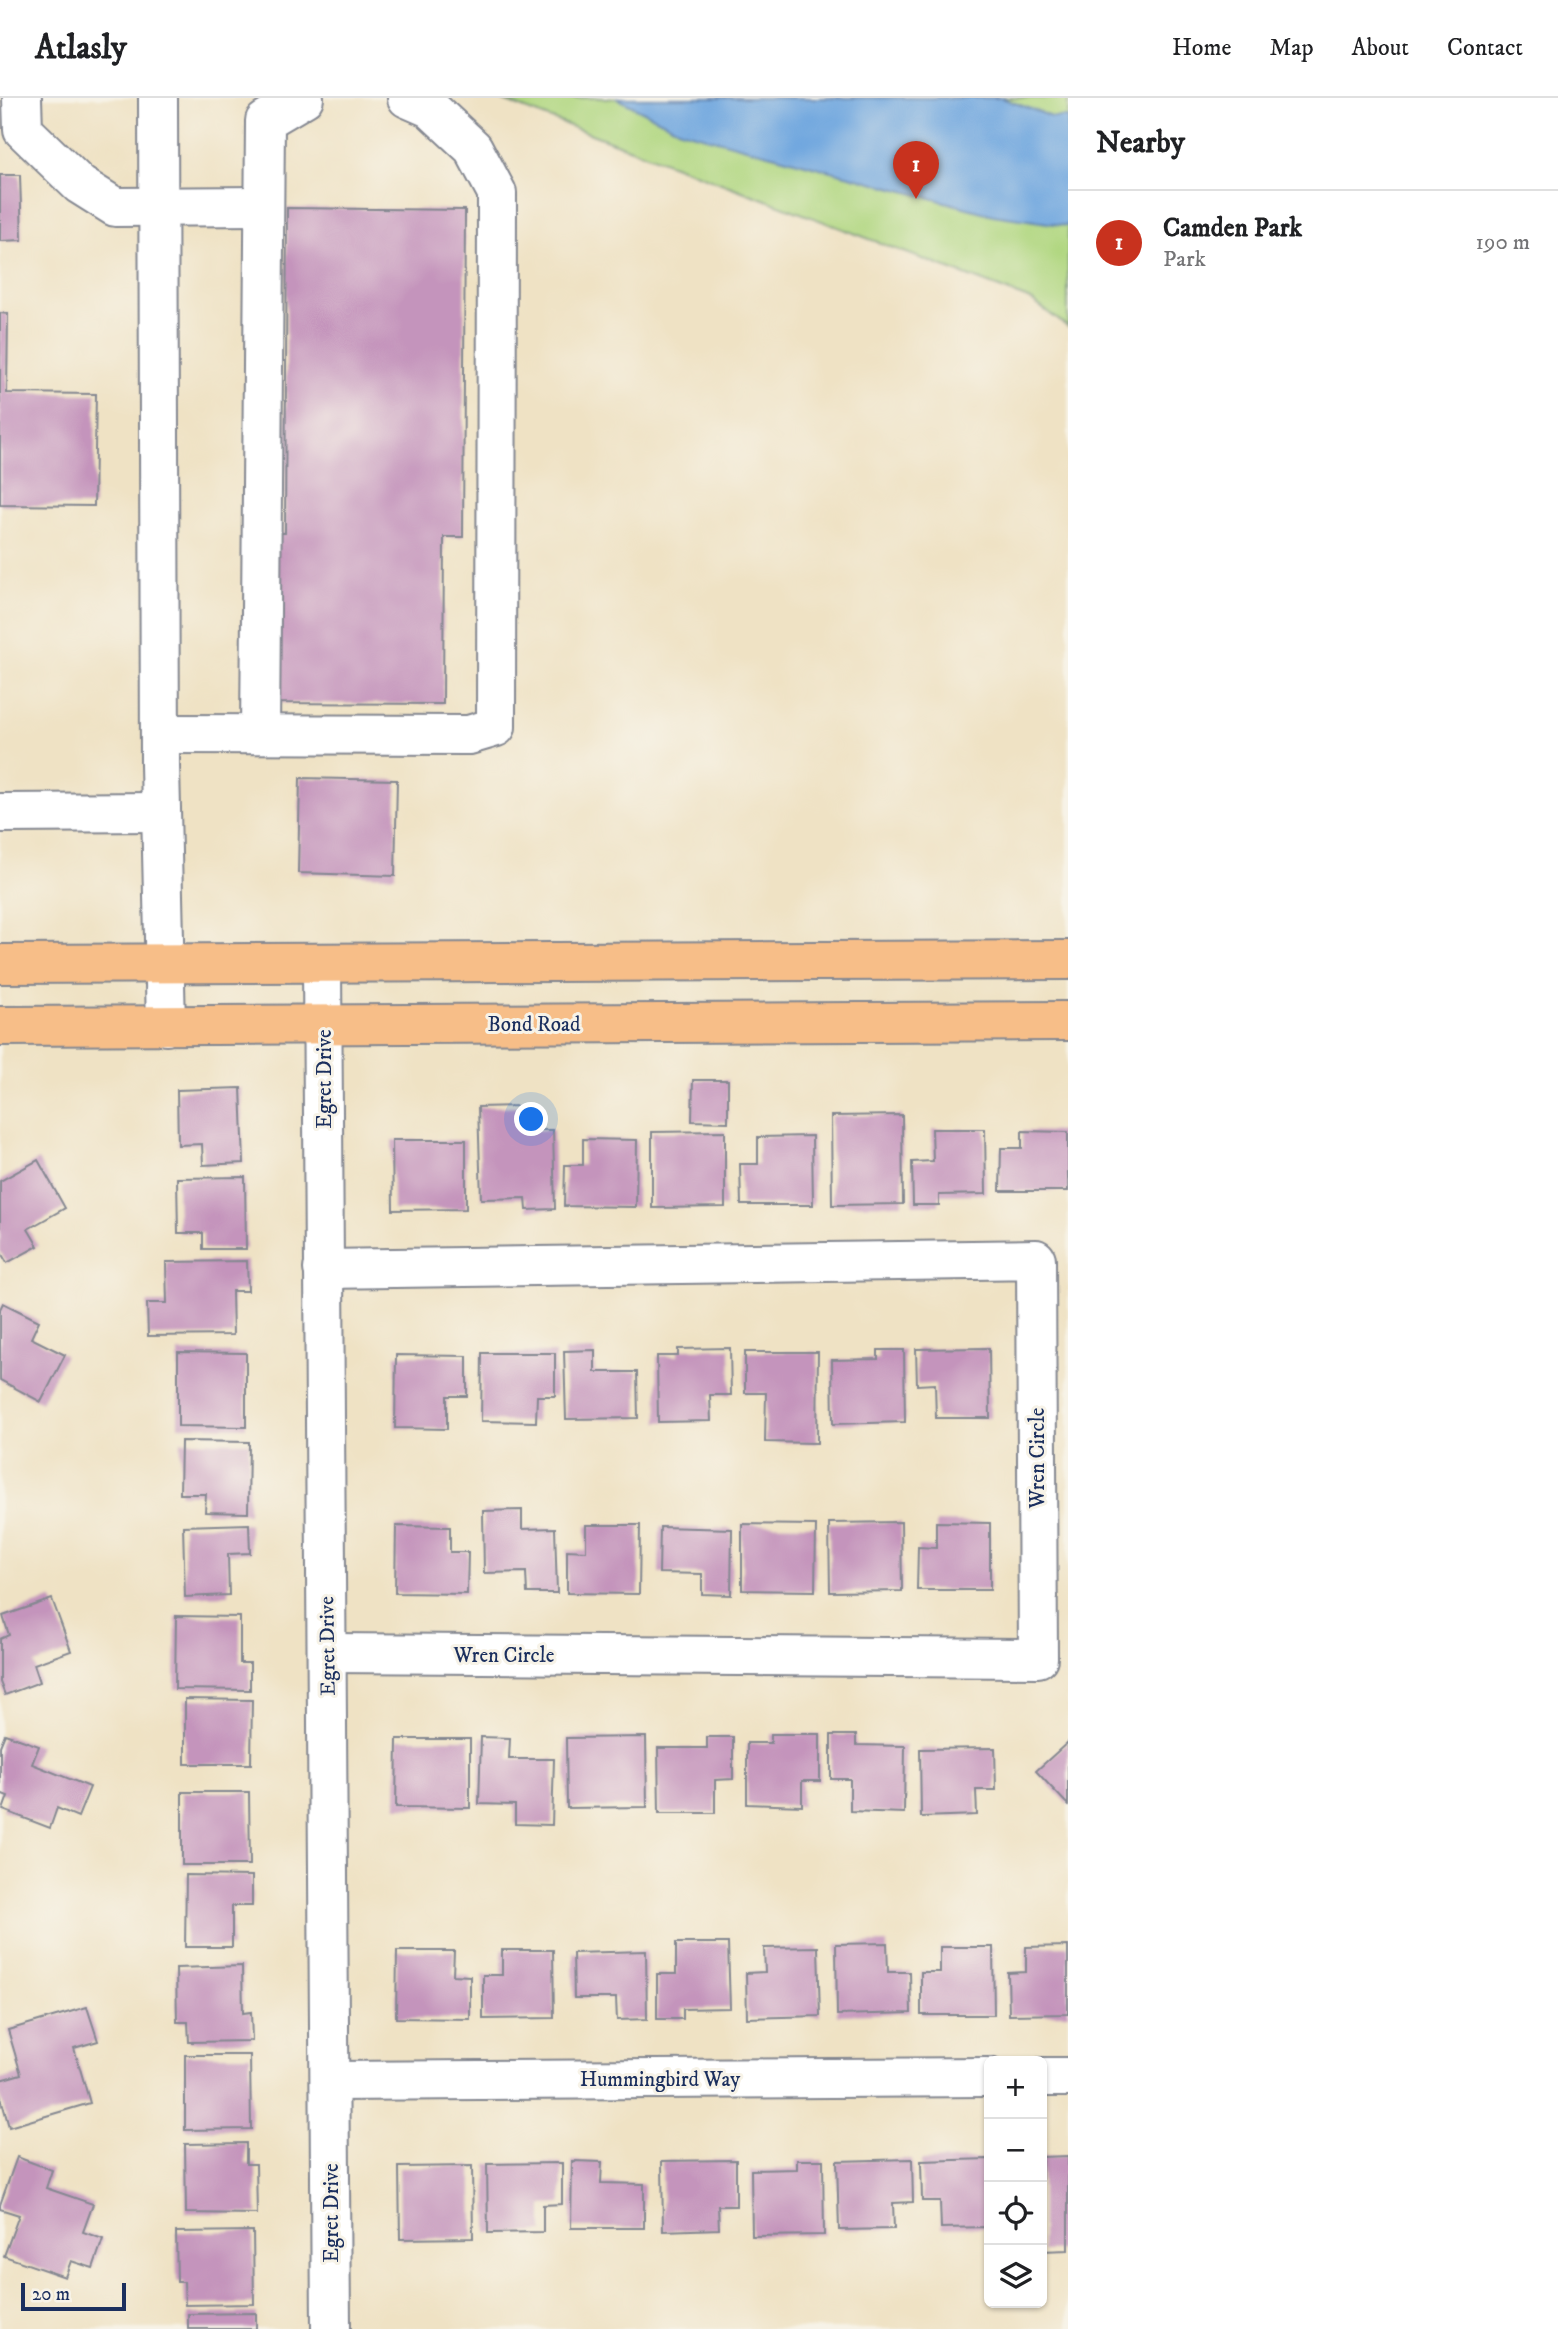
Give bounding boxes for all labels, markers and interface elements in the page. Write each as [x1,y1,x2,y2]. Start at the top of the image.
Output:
text: Atlasly [35,28,127,69]
text: Home [1172,33,1231,63]
text: Map [1269,33,1314,63]
text: About [1352,33,1409,63]
text: Contact [1447,33,1523,63]
text: Nearby [1096,125,1185,162]
pin: 1 [893,141,939,199]
text: Camden Park [1163,212,1302,245]
text: 1 [1115,228,1123,257]
text: 190 m [1476,228,1530,257]
text: Park [1163,245,1206,274]
street label: Bond Road [488,1012,581,1038]
street label: Egret Drive [312,1029,338,1129]
your location [514,1102,548,1136]
street label: Wren Circle [1025,1407,1051,1510]
street label: Egret Drive [314,1596,342,1696]
street label: Wren Circle [452,1643,555,1669]
map controls [984,2056,1047,2308]
button: + [984,2056,1047,2119]
street label: Hummingbird Way [580,2067,741,2093]
button: − [984,2119,1047,2182]
street label: Egret Drive [319,2163,345,2263]
button: locate [984,2182,1047,2245]
button: layers [984,2245,1047,2308]
scale bar [21,2280,126,2312]
text: 20 m [32,2283,70,2306]

